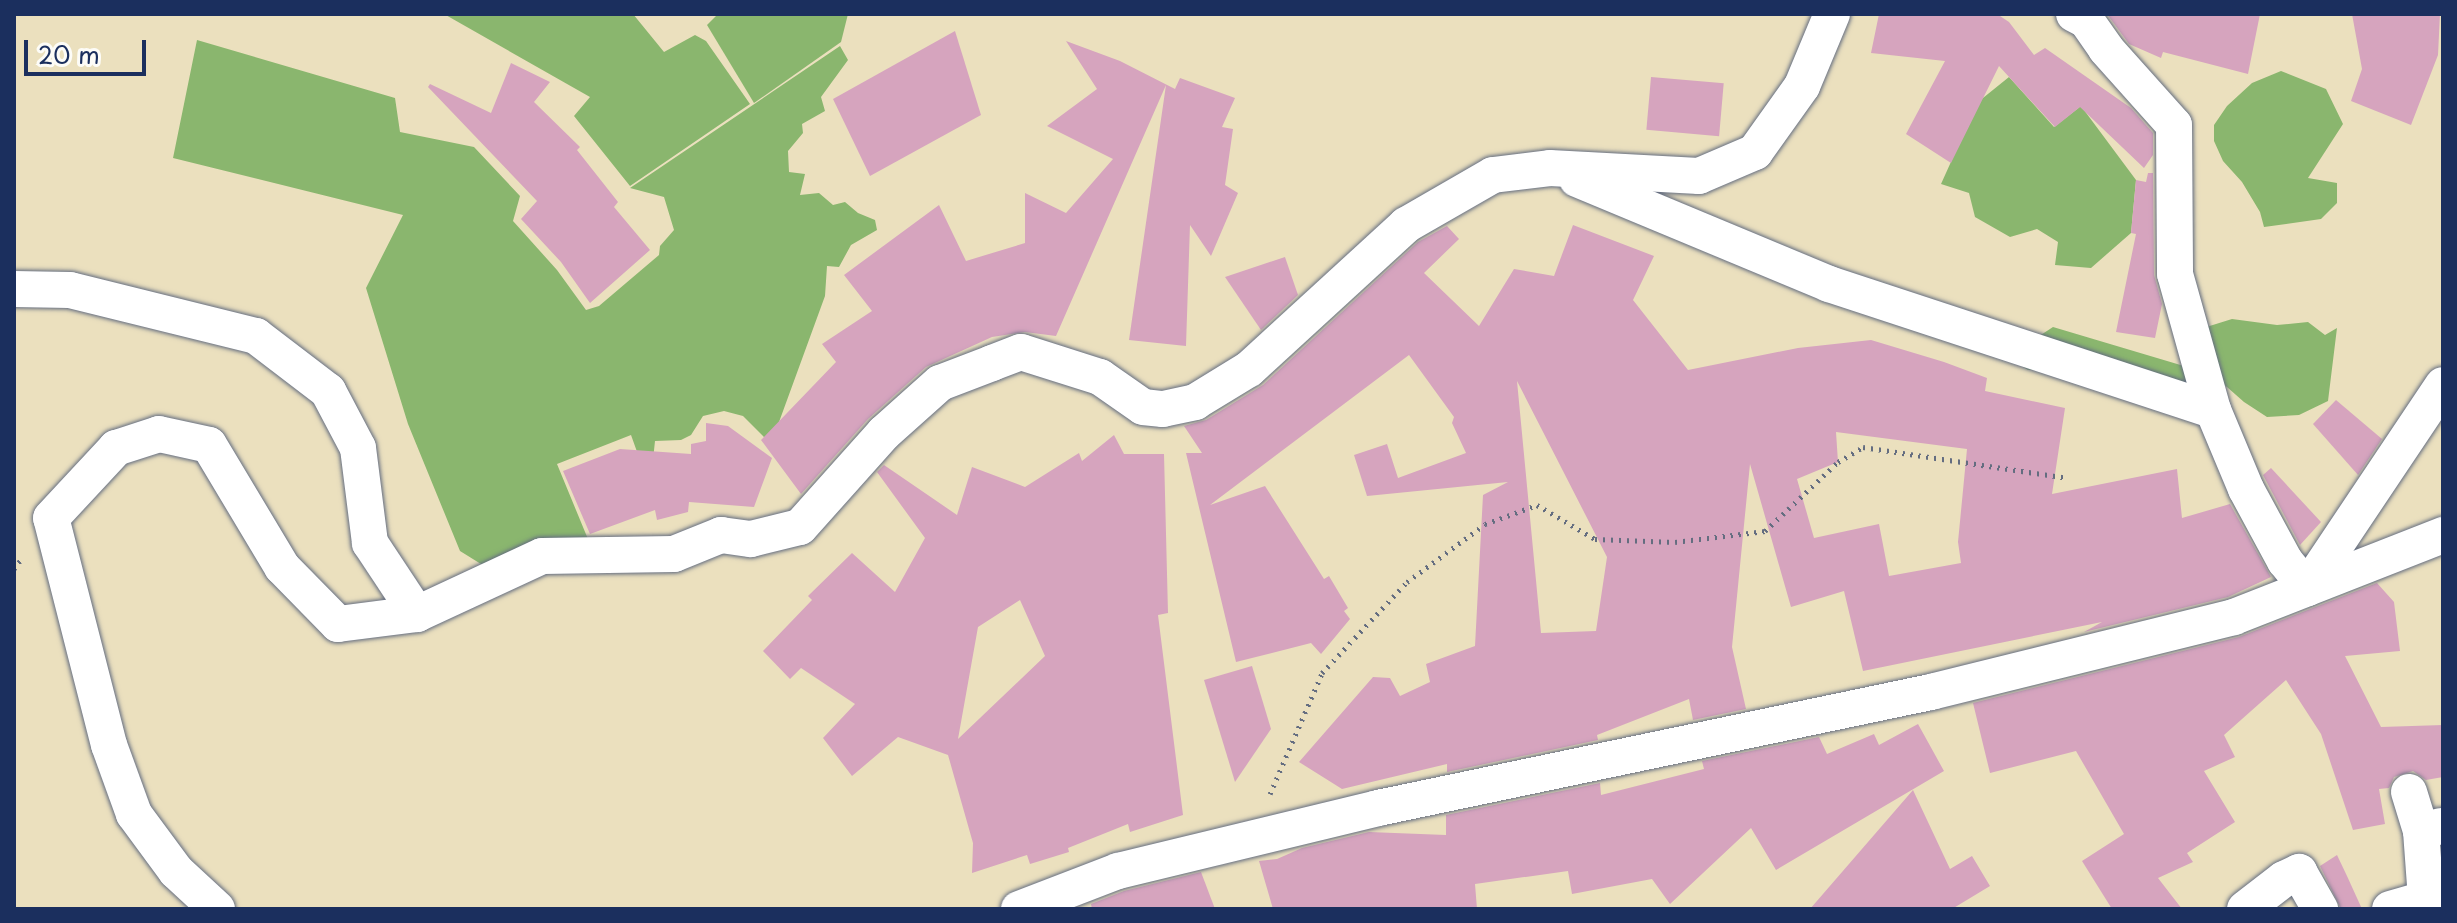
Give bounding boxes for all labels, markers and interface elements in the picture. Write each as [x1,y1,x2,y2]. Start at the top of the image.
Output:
scale bar [28,24,150,74]
text: 20 m [38,36,100,72]

